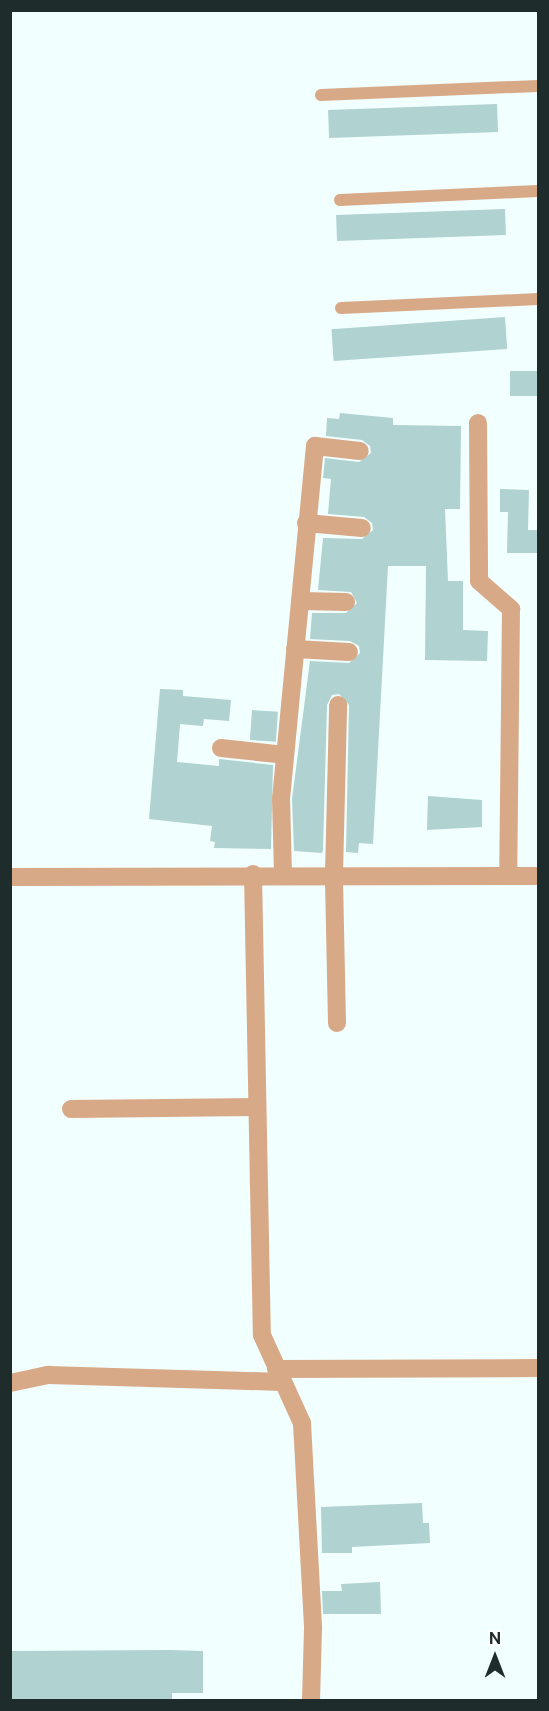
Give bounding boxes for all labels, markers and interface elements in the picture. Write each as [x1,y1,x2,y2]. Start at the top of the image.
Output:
north arrow [465,1627,525,1687]
text: N [489,1629,501,1648]

